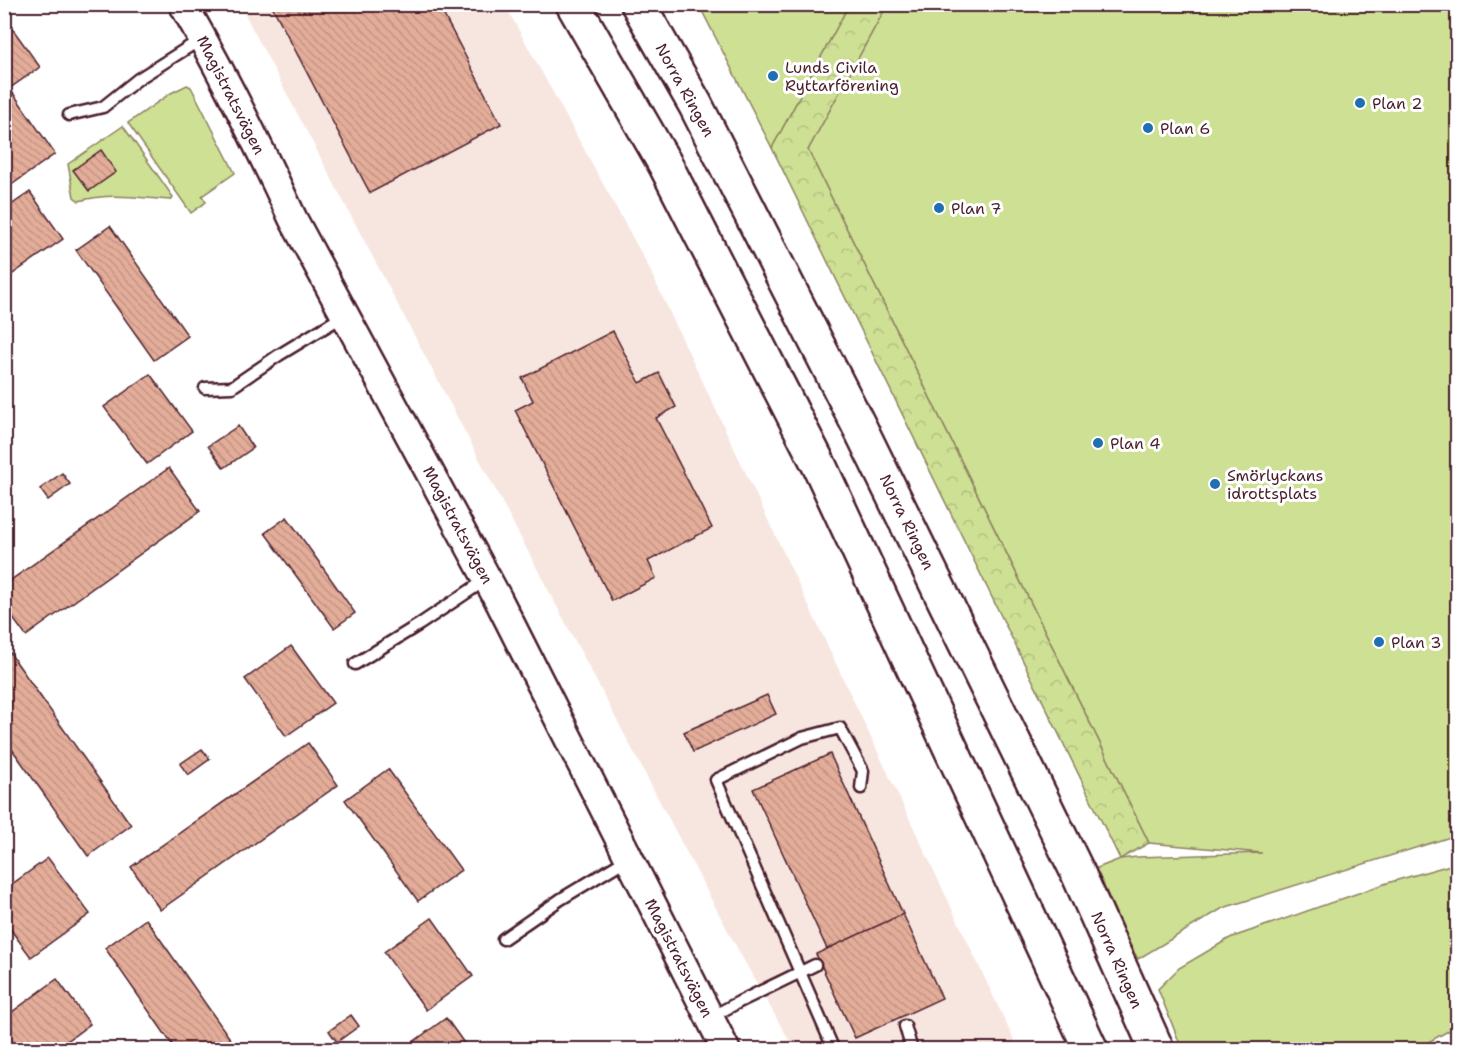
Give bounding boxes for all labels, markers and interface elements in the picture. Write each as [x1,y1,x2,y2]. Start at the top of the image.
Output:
street label: Magistratsvägen [192,32,270,158]
street label: Norra Ringen [651,39,719,141]
place label: Lunds Civila Ryttarförening [785,57,899,96]
marker: Lunds Civila Ryttarförening [766,69,780,83]
place label: Plan 2 [1372,93,1422,114]
marker: Plan 2 [1353,96,1367,110]
place label: Plan 6 [1160,118,1210,139]
marker: Plan 6 [1141,121,1155,135]
place label: Plan 7 [951,198,1001,219]
marker: Plan 7 [932,201,946,215]
place label: Plan 4 [1110,433,1160,454]
marker: Plan 4 [1091,436,1105,450]
street label: Magistratsvägen [418,462,498,588]
place label: Smörlyckans idrottsplats [1227,465,1324,504]
street label: Norra Ringen [875,471,939,573]
marker: Smörlyckans idrottsplats [1208,477,1222,491]
place label: Plan 3 [1391,632,1441,653]
marker: Plan 3 [1372,635,1386,649]
street label: Magistratsvägen [640,895,718,1021]
street label: Norra Ringen [1086,908,1148,1012]

